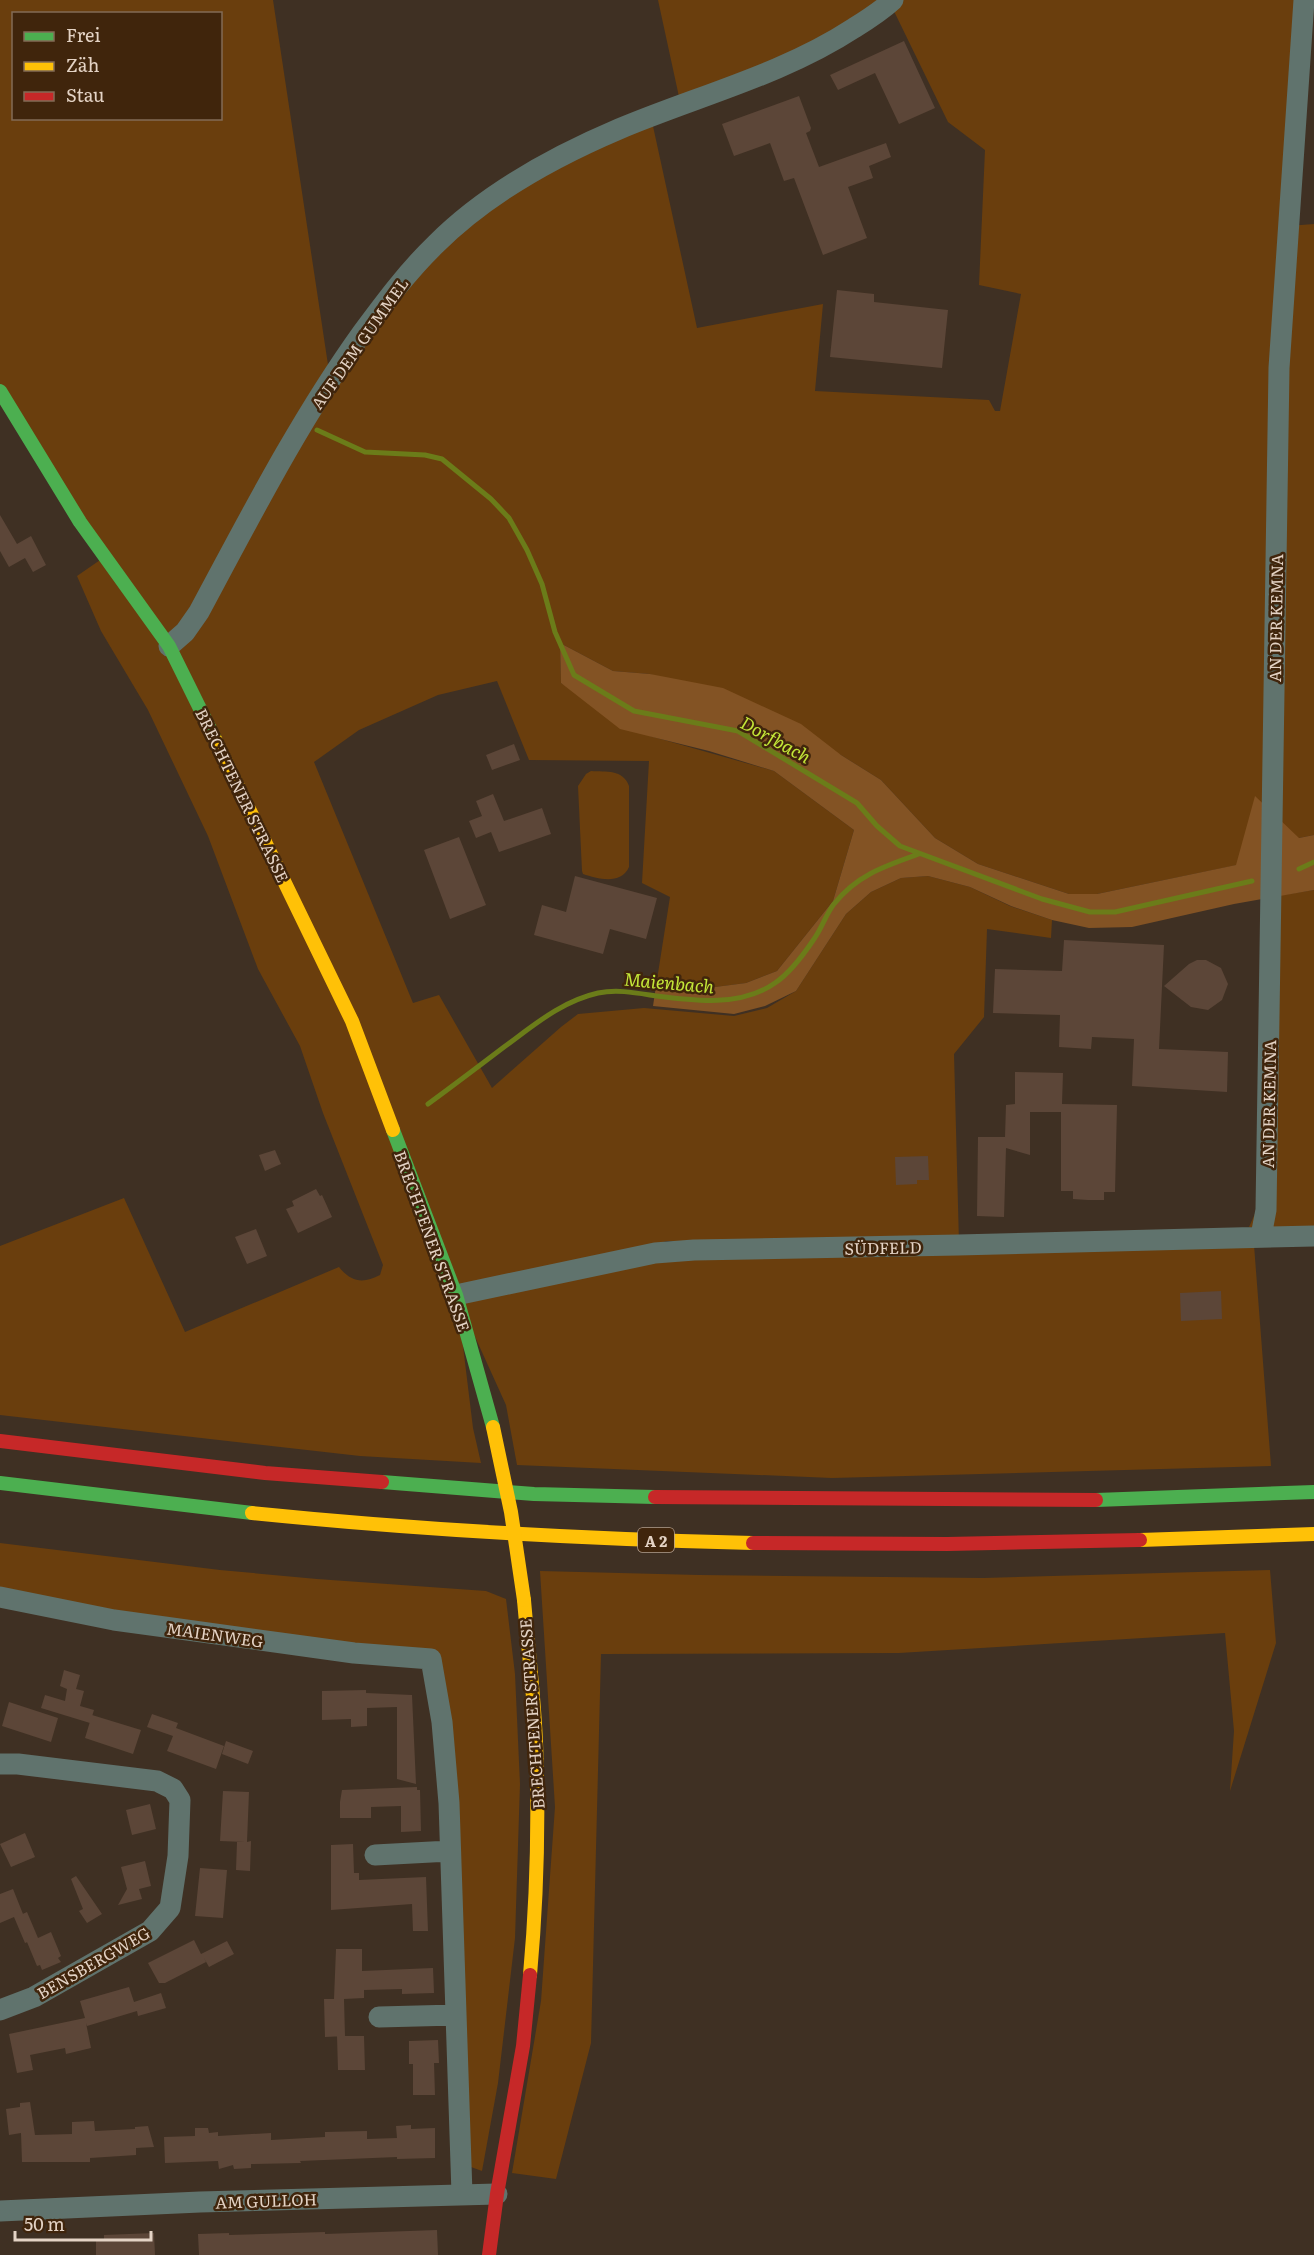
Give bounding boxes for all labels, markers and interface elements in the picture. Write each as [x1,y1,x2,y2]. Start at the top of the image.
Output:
legend [12,12,222,120]
text: Frei [66,21,100,48]
text: Zäh [66,51,100,78]
text: Stau [66,81,104,108]
street label: AUF DEM GUMMEL [305,272,413,414]
street label: AN DER KEMNA [1262,553,1288,682]
street label: BRECHTENER STRASSE [190,704,296,886]
water label: Dorfbach [736,709,817,770]
water label: Maienbach [623,965,716,999]
street label: AN DER KEMNA [1255,1039,1281,1168]
street label: BRECHTENER STRASSE [389,1147,477,1335]
street label: SÜDFELD [844,1234,922,1260]
road number: A 2 [638,1528,674,1552]
street label: MAIENWEG [165,1615,265,1653]
street label: BRECHTENER STRASSE [512,1618,550,1810]
street label: BENSBERGWEG [32,1920,154,2004]
street label: AM GULLOH [215,2186,317,2214]
scale bar [15,2204,152,2242]
text: 50 m [24,2210,65,2237]

